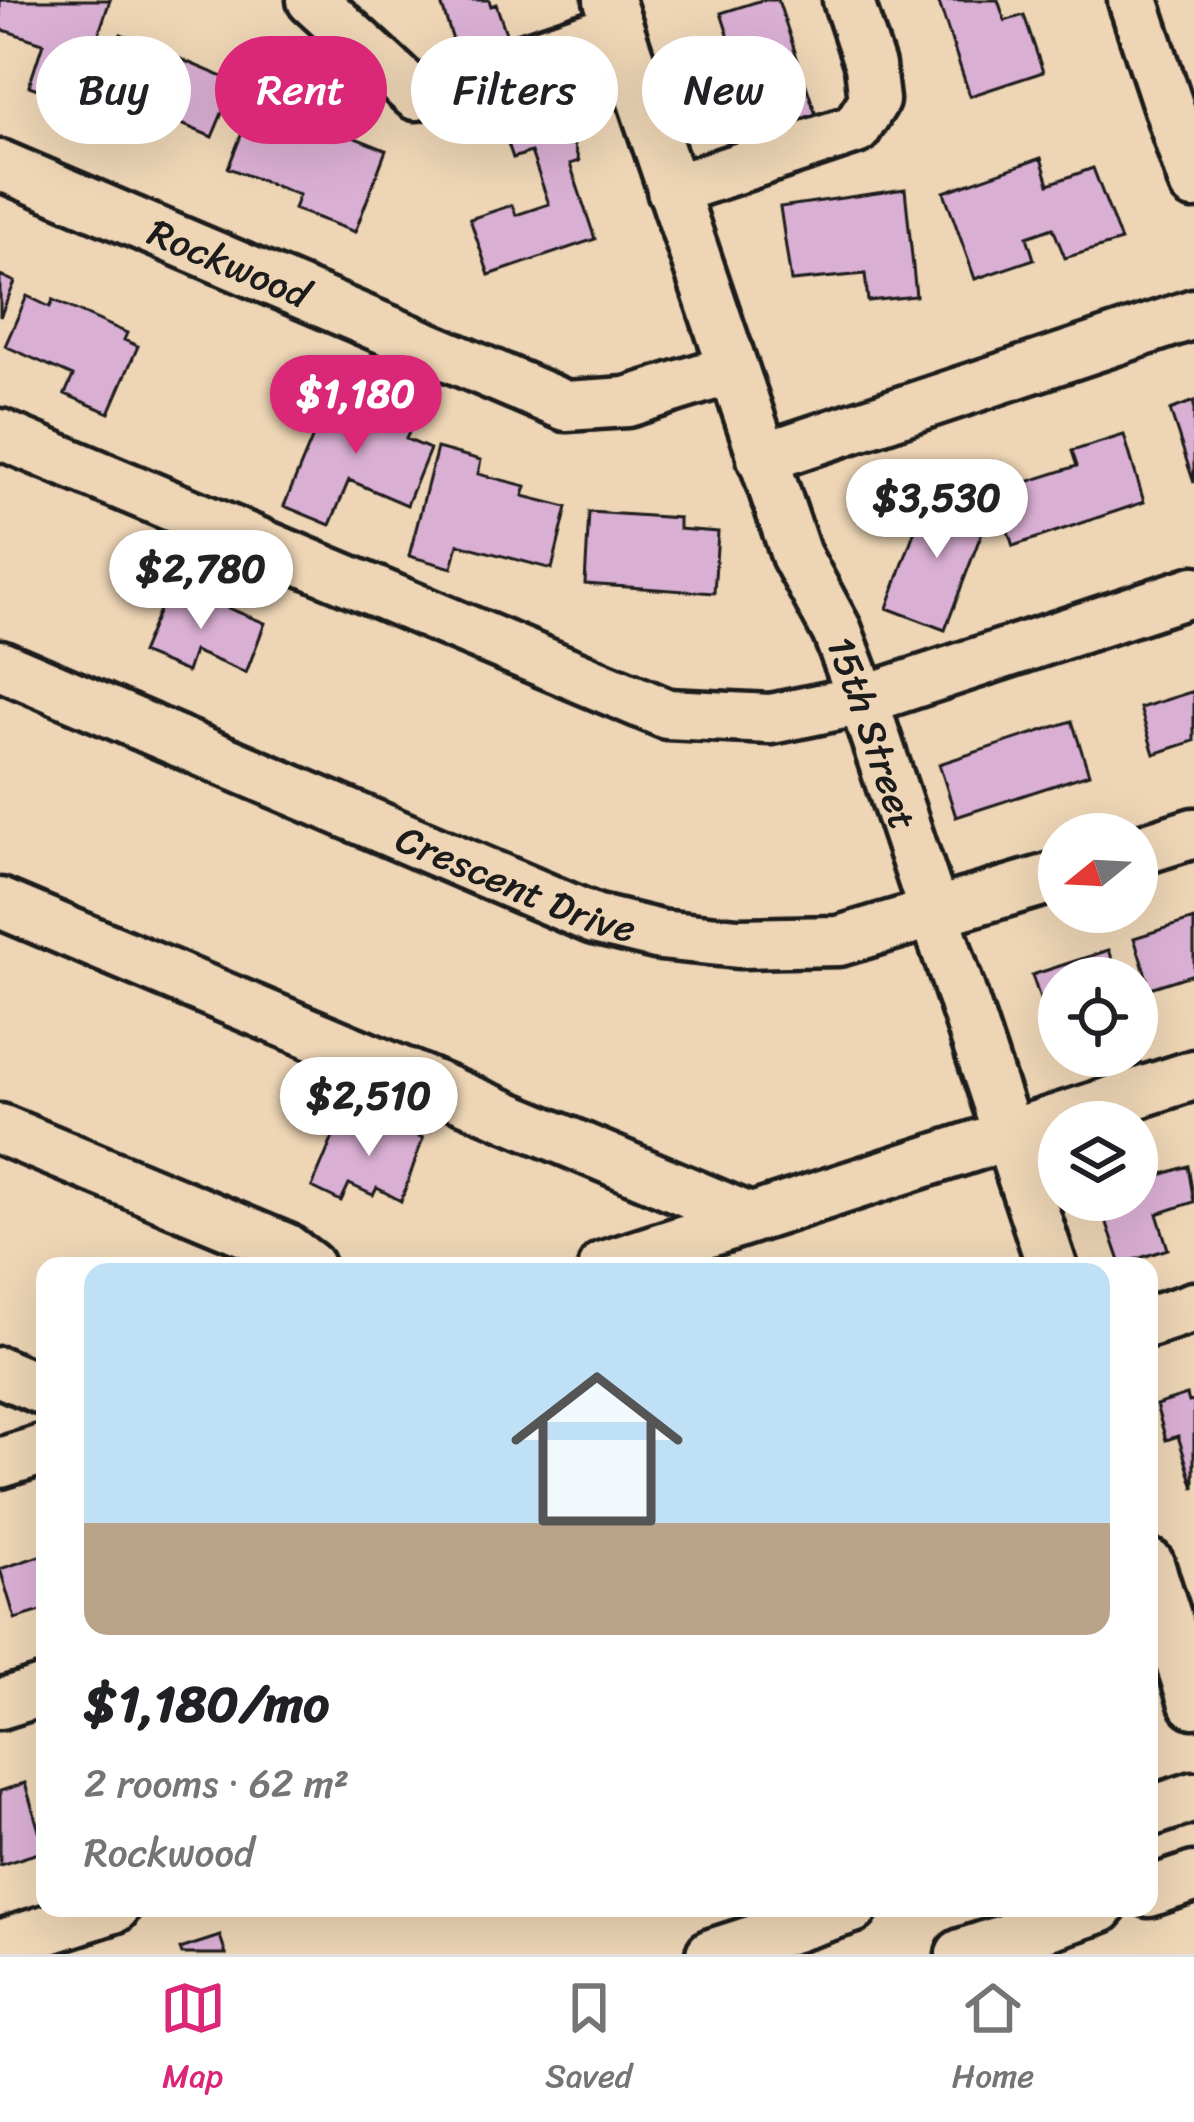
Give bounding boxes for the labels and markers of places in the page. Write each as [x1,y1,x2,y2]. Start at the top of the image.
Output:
pin: $1,180 [258,355,454,457]
pin: $3,530 [839,459,1035,561]
pin: $2,780 [103,530,299,632]
pin: $2,510 [271,1057,467,1159]

